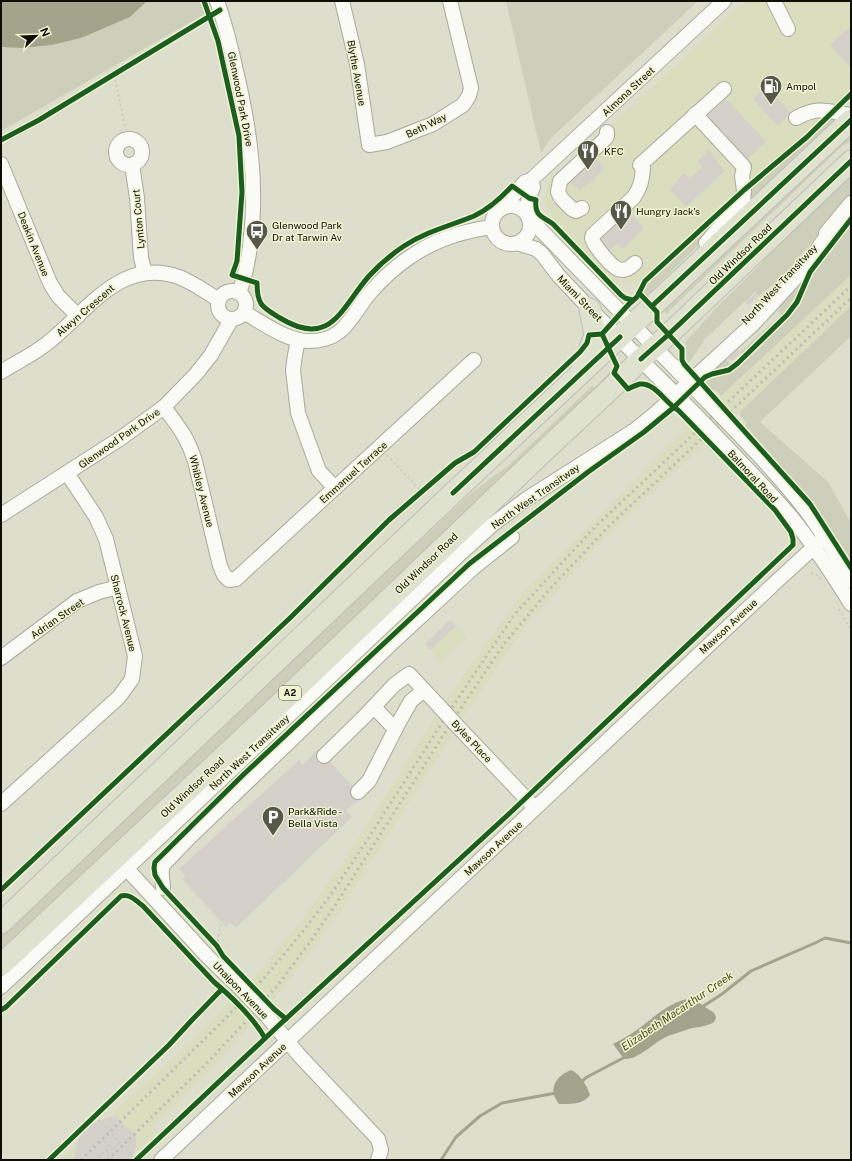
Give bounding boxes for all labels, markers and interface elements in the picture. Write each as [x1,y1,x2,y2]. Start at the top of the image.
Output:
north arrow [16,16,56,56]
text: N [38,26,52,38]
street label: Blythe Avenue [345,39,369,107]
street label: Glenwood Park Drive [226,51,256,148]
street label: Almona Street [599,64,657,118]
fuel station icon: Ampol [758,73,784,106]
place label: Ampol [786,80,816,92]
street label: Beth Way [404,110,449,140]
restaurant icon: KFC [575,138,601,171]
place label: KFC [604,145,624,157]
street label: Lynton Court [129,189,147,249]
restaurant icon: Hungry Jack's [608,198,634,231]
place label: Hungry Jack's [636,205,700,217]
street label: Deakin Avenue [16,210,53,278]
bus stop icon: Glenwood Park Dr at Tarwin Av [244,218,270,251]
place label: Glenwood Park Dr at Tarwin Av [272,219,342,243]
street label: Old Windsor Road [706,221,774,287]
street label: North West Transitway [739,241,820,327]
street label: Miami Street [555,272,605,324]
street label: Alwyn Crescent [53,281,117,339]
street label: Glenwood Park Drive [76,405,162,471]
street label: Emmanuel Terrace [317,438,389,505]
street label: Balmoral Road [725,447,781,505]
street label: Whibley Avenue [187,454,217,529]
street label: North West Transitway [488,461,582,531]
street label: Old Windsor Road [392,530,460,596]
street label: Sharrock Avenue [109,573,139,653]
street label: Adrian Street [28,595,86,641]
street label: Mawson Avenue [696,596,760,656]
road number: A2 [279,686,301,700]
street label: North West Transitway [206,711,292,792]
street label: Byles Place [449,717,495,765]
street label: Old Windsor Road [158,754,226,820]
parking icon: Park&Ride - Bella Vista [260,804,286,837]
place label: Park&Ride - Bella Vista [288,805,342,829]
street label: Mawson Avenue [461,818,525,878]
street label: Unaipon Avenue [211,959,272,1021]
water label: Elizabeth Macarthur Creek [619,969,735,1053]
street label: Mawson Avenue [225,1040,289,1100]

